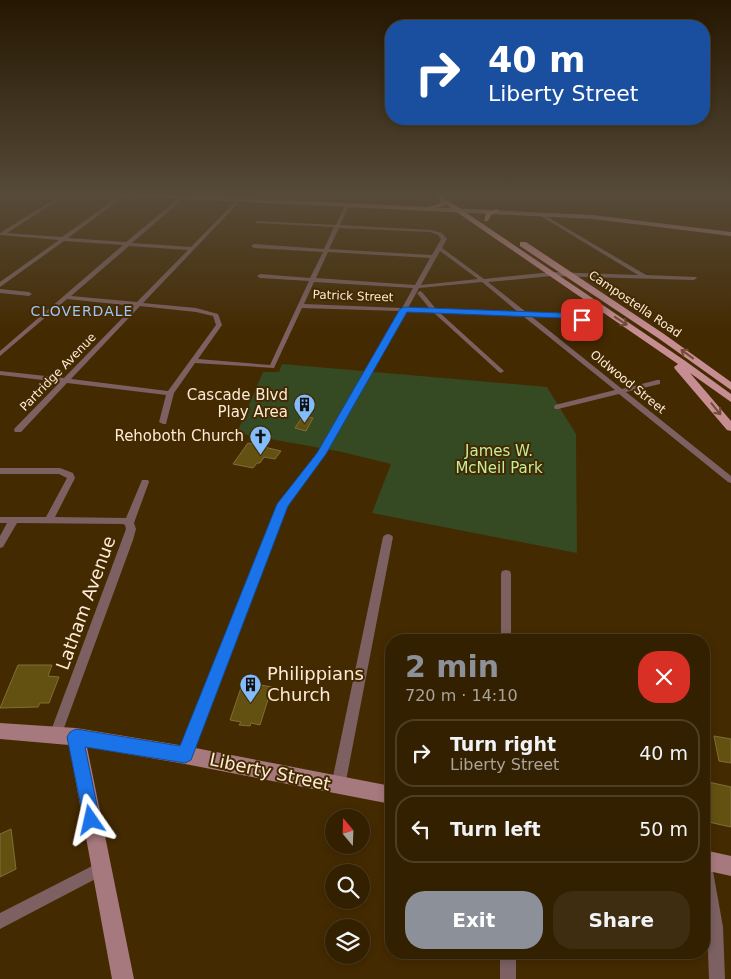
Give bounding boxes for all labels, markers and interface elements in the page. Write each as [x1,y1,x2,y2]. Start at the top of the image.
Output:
icon: right [405,40,470,105]
text: 40 m [488,40,585,80]
text: Liberty Street [488,81,638,106]
street label: Campostella Road [586,268,684,340]
street label: Patrick Street [312,288,394,304]
pin [561,299,603,341]
district label: CLOVERDALE [31,303,133,319]
icon: arrive [568,306,596,334]
one-way arrow [614,316,628,326]
street label: Partridge Avenue [17,330,99,414]
street label: Oldwood Street [588,347,669,417]
one-way arrow [681,349,695,359]
place label: Cascade Blvd Play Area [187,386,288,421]
building icon: Cascade Blvd Play Area [292,392,316,423]
one-way arrow [710,402,721,415]
church icon: Rehoboth Church [248,424,272,455]
place label: Rehoboth Church [114,427,244,445]
park label: James W. McNeil Park [455,442,543,477]
street label: Latham Avenue [52,533,119,673]
text: 2 min [405,649,499,684]
button: close [638,651,690,703]
place label: Philippians Church [267,663,364,705]
building icon: Philippians Church [239,672,263,703]
text: 720 m · 14:10 [405,686,518,705]
text: Turn right [450,733,556,755]
icon: right [407,739,435,767]
text: 40 m [639,742,688,764]
street label: Liberty Street [208,748,332,795]
text: Liberty Street [450,755,559,774]
position arrow [64,793,116,845]
north arrow [325,809,370,854]
map controls [325,809,370,964]
icon: left [407,815,435,843]
text: Turn left [450,818,541,840]
text: 50 m [639,818,688,840]
button: search [325,864,370,909]
button: Exit [405,891,543,949]
button: Share [553,891,690,949]
button: layers [325,919,370,964]

